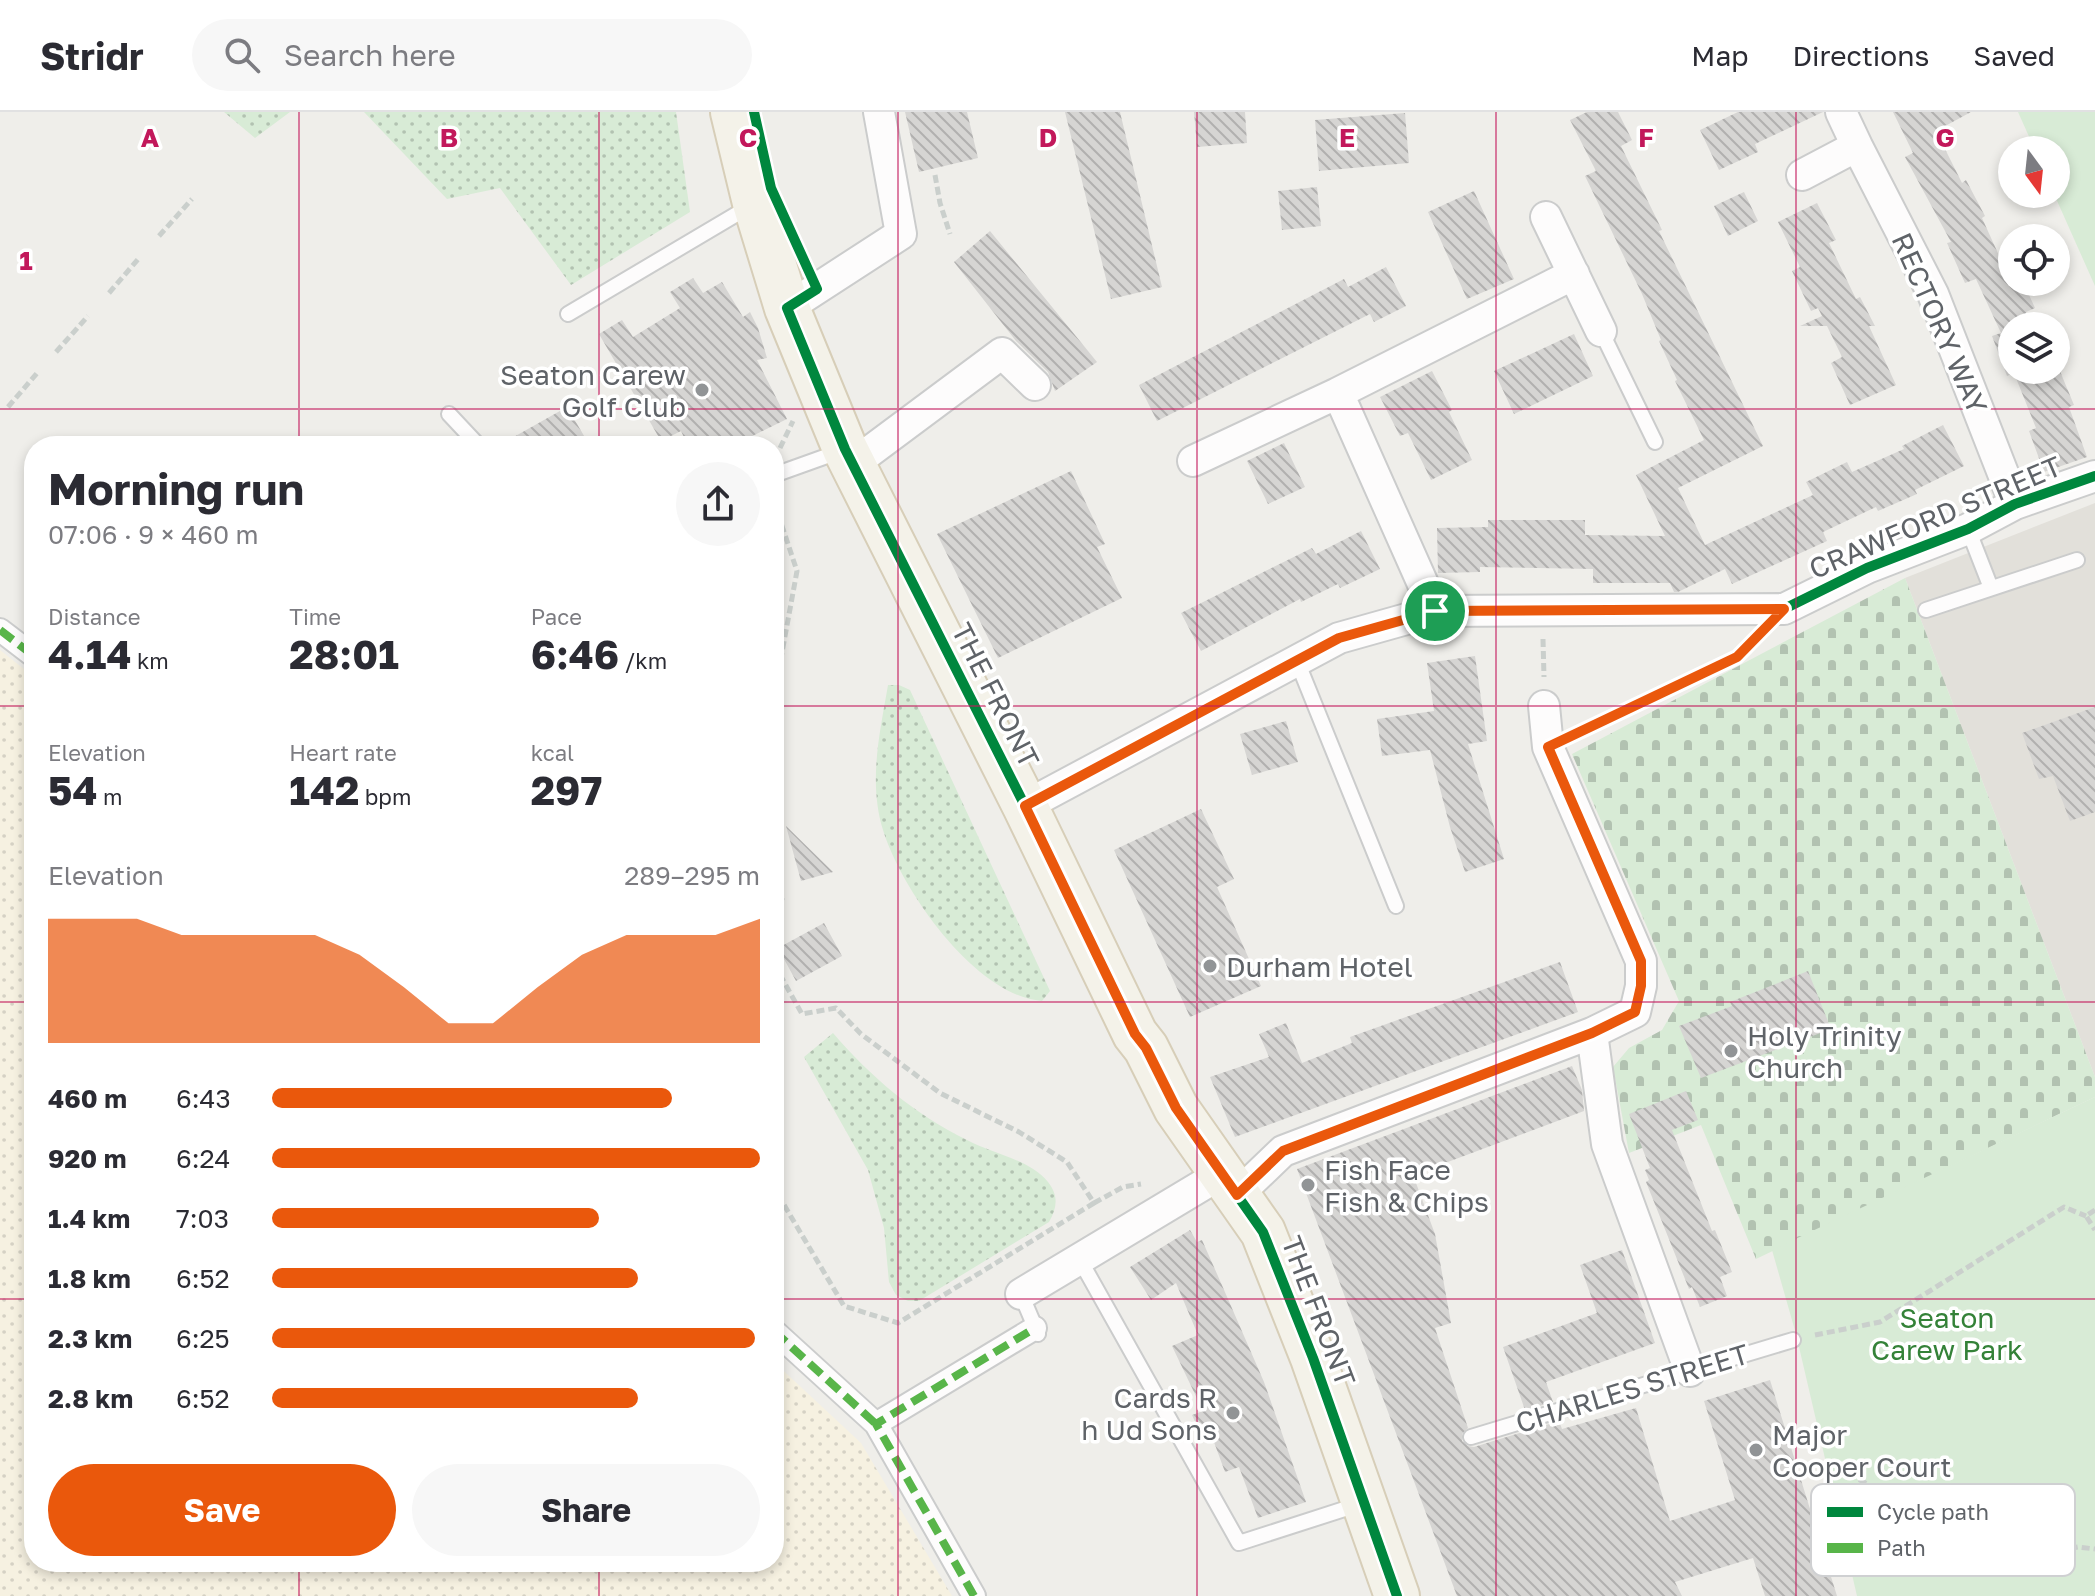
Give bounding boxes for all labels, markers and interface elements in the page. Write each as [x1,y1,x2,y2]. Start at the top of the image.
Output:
search box [192,19,752,91]
text: Stridr [40,33,144,78]
icon: search [220,33,264,77]
text: Search here [284,37,456,73]
text: Map [1691,39,1748,72]
text: Directions [1792,39,1929,72]
text: Saved [1973,39,2055,72]
text: A [141,122,160,153]
text: B [440,122,458,153]
text: C [739,122,757,153]
text: D [1039,122,1057,153]
text: E [1339,122,1355,153]
text: F [1638,122,1654,153]
text: G [1935,122,1955,153]
north arrow [1998,136,2070,208]
map controls [1998,136,2070,384]
button: locate [1998,224,2070,296]
street label: RECTORY WAY [1885,228,1995,418]
text: 1 [19,245,33,276]
button: layers [1998,312,2070,384]
place label: Seaton Carew Golf Club [500,358,686,423]
marker: Seaton Carew Golf Club [693,381,711,399]
street label: CRAWFORD STREET [1804,449,2066,585]
text: Morning run [48,462,304,515]
button: share [676,462,760,546]
text: 07:06 · 9 × 460 m [48,519,259,550]
pin [1401,577,1469,645]
icon: arrive [1413,589,1457,633]
text: Distance [48,603,140,630]
text: Time [289,603,341,630]
text: Pace [531,603,582,630]
street label: THE FRONT [945,617,1047,773]
text: 4.14 [48,630,131,678]
text: 28:01 [289,630,399,678]
text: 6:46 [531,630,619,678]
text: km [131,647,169,674]
text: /km [619,647,667,674]
text: Elevation [48,739,146,766]
text: Heart rate [289,739,397,766]
text: kcal [531,739,574,766]
text: 54 [48,766,97,814]
text: 142 [289,766,359,814]
text: 297 [531,766,602,814]
text: m [97,783,122,810]
text: bpm [359,783,411,810]
text: Elevation [48,860,164,891]
text: 289–295 m [624,860,760,891]
place label: Durham Hotel [1226,950,1413,983]
marker: Durham Hotel [1201,957,1219,975]
place label: Holy Trinity Church [1747,1019,1902,1084]
marker: Holy Trinity Church [1722,1042,1740,1060]
text: 460 m [48,1083,127,1114]
text: 6:43 [176,1083,231,1114]
text: 920 m [48,1143,127,1174]
text: 6:24 [176,1143,230,1174]
place label: Fish Face Fish & Chips [1324,1153,1489,1218]
marker: Fish Face Fish & Chips [1299,1176,1317,1194]
text: 1.4 km [48,1203,130,1234]
text: 7:03 [176,1203,229,1234]
street label: THE FRONT [1275,1231,1363,1391]
text: 1.8 km [48,1263,131,1294]
text: 6:52 [176,1263,230,1294]
park label: Seaton Carew Park [1871,1301,2023,1366]
text: 2.3 km [48,1323,132,1354]
text: 6:25 [176,1323,230,1354]
street label: CHARLES STREET [1512,1337,1752,1439]
place label: Cards R h Ud Sons [1081,1381,1217,1446]
text: 2.8 km [48,1383,133,1414]
text: 6:52 [176,1383,230,1414]
marker: Cards R h Ud Sons [1224,1404,1242,1422]
place label: Major Cooper Court [1772,1418,1951,1483]
marker: Major Cooper Court [1747,1441,1765,1459]
button: Save [48,1464,396,1556]
button: Share [412,1464,760,1556]
legend [1811,1484,2075,1576]
text: Cycle path [1877,1498,1989,1525]
text: Path [1877,1534,1926,1561]

